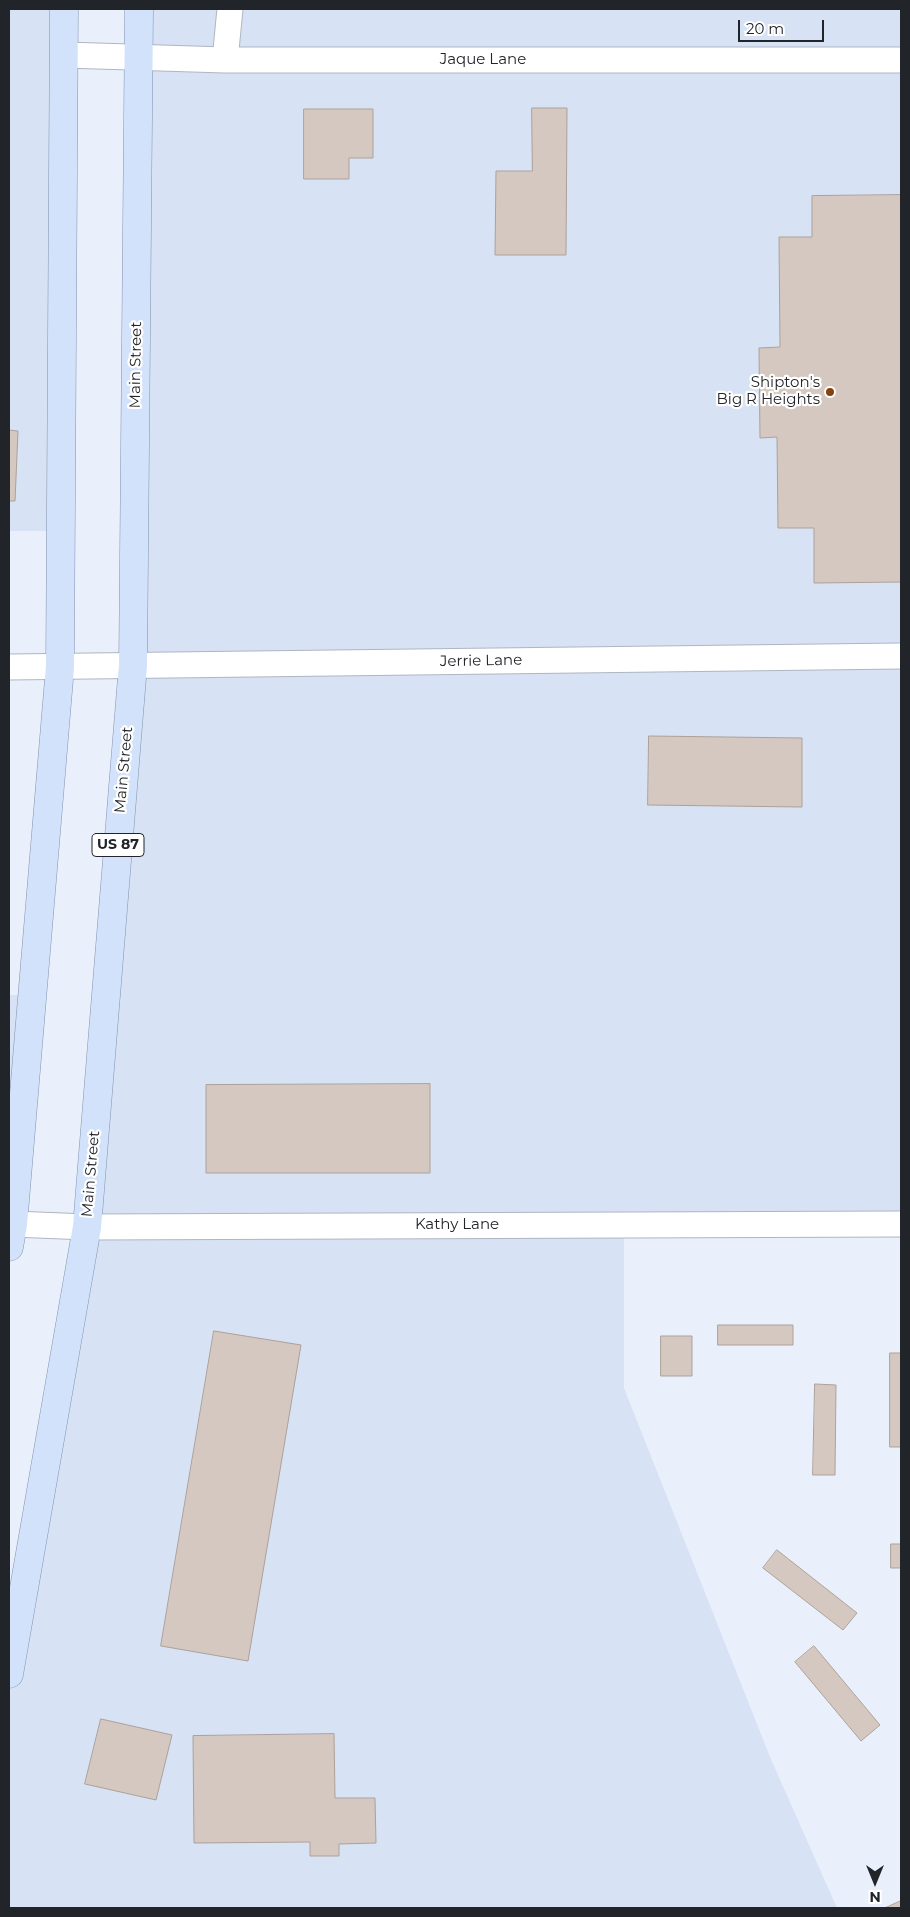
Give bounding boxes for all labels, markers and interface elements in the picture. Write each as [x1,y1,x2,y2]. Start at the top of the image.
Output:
scale bar [740,10,826,42]
text: 20 m [746,19,784,38]
street label: Jaque Lane [440,51,526,69]
street label: Main Street [126,322,146,408]
place label: Shipton's Big R Heights [717,374,820,409]
marker: Shipton's Big R Heights [824,386,836,398]
street label: Jerrie Lane [440,651,522,671]
street label: Main Street [111,726,137,814]
road number: US 87 [92,834,144,856]
street label: Main Street [78,1130,104,1218]
street label: Kathy Lane [415,1216,499,1234]
north arrow [850,1857,900,1907]
text: N [869,1888,881,1906]

